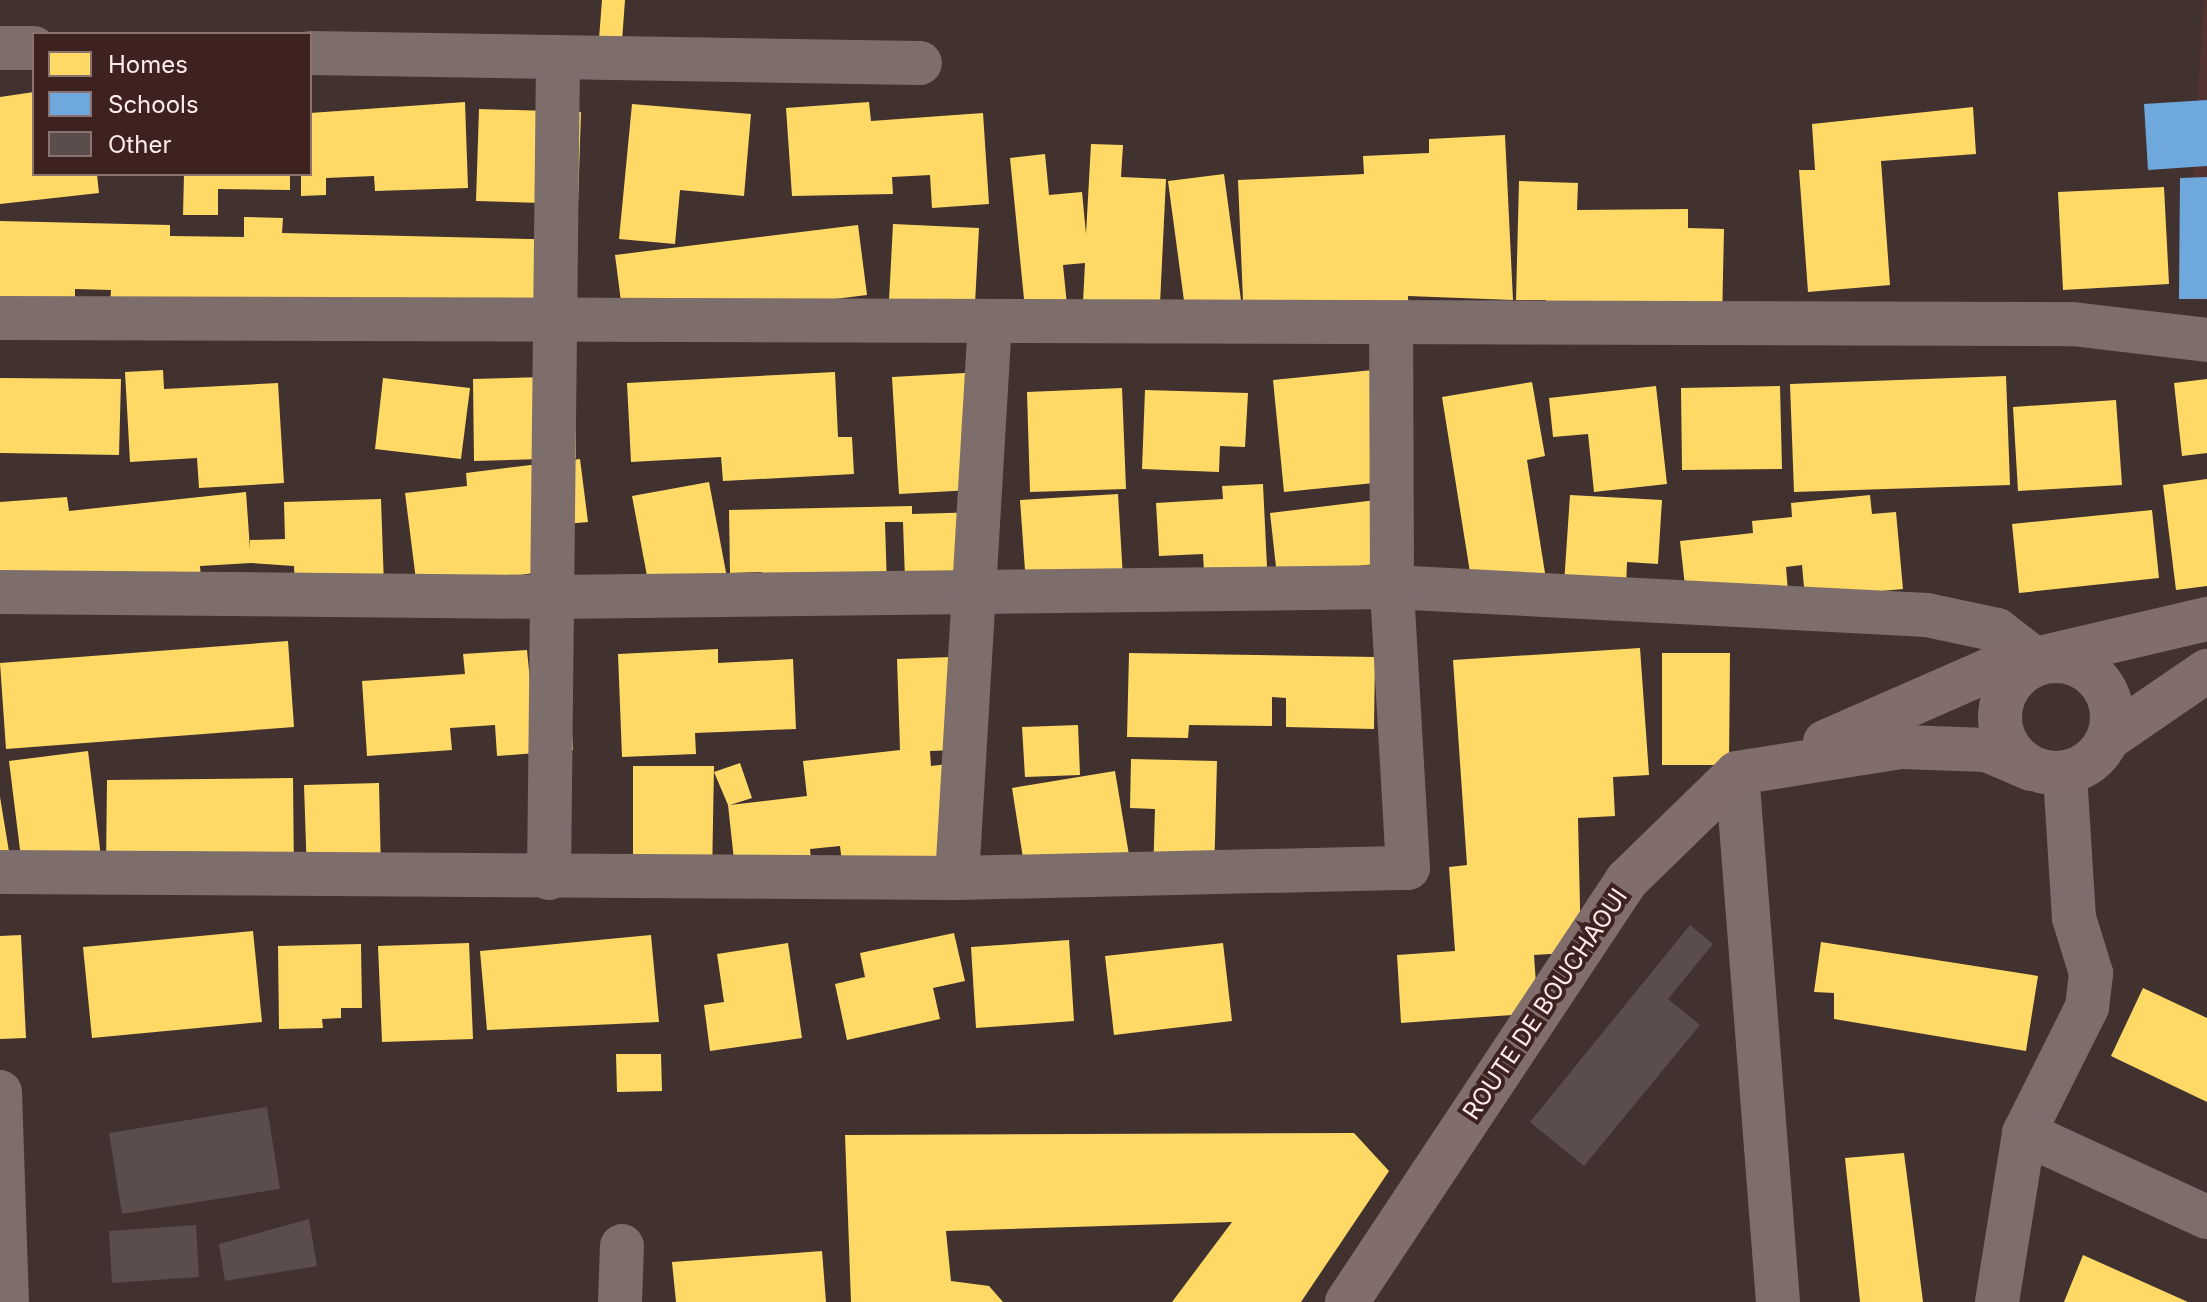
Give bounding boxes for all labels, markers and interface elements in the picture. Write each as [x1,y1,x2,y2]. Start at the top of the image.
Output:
legend [32,32,312,176]
text: Homes [108,50,188,79]
text: Schools [108,90,199,119]
text: Other [108,130,171,159]
street label: ROUTE DE BOUCHAOUI [1457,883,1633,1125]

